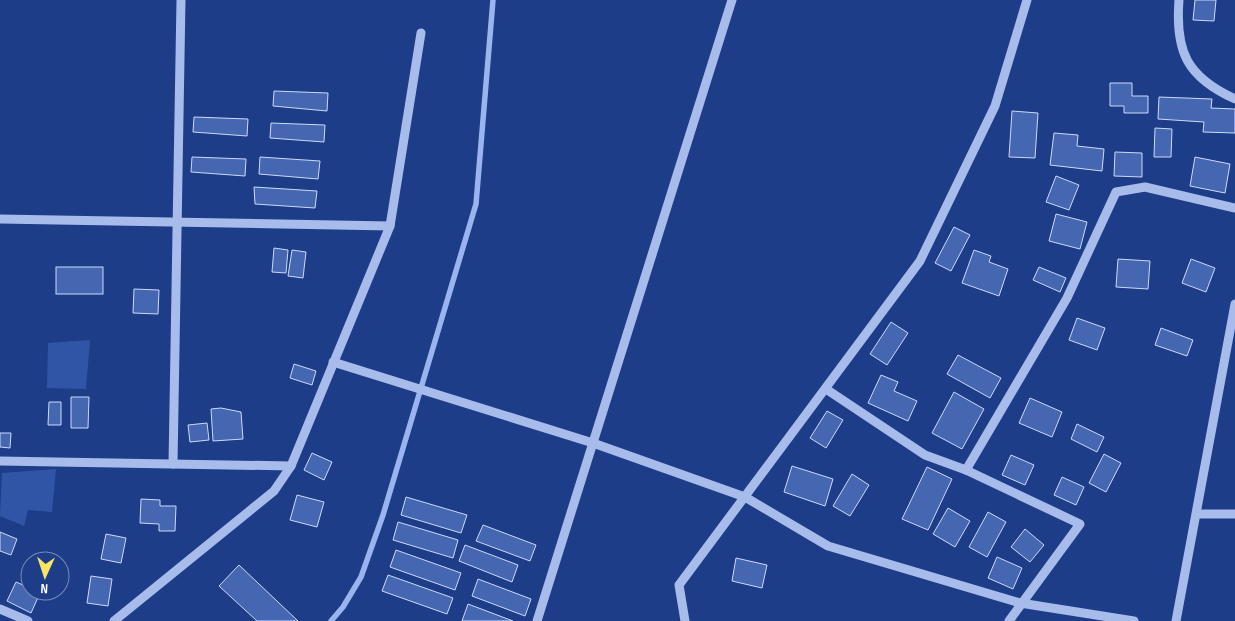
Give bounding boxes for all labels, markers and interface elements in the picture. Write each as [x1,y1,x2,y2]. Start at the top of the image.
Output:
north arrow [20,551,70,601]
text: N [40,580,49,597]

